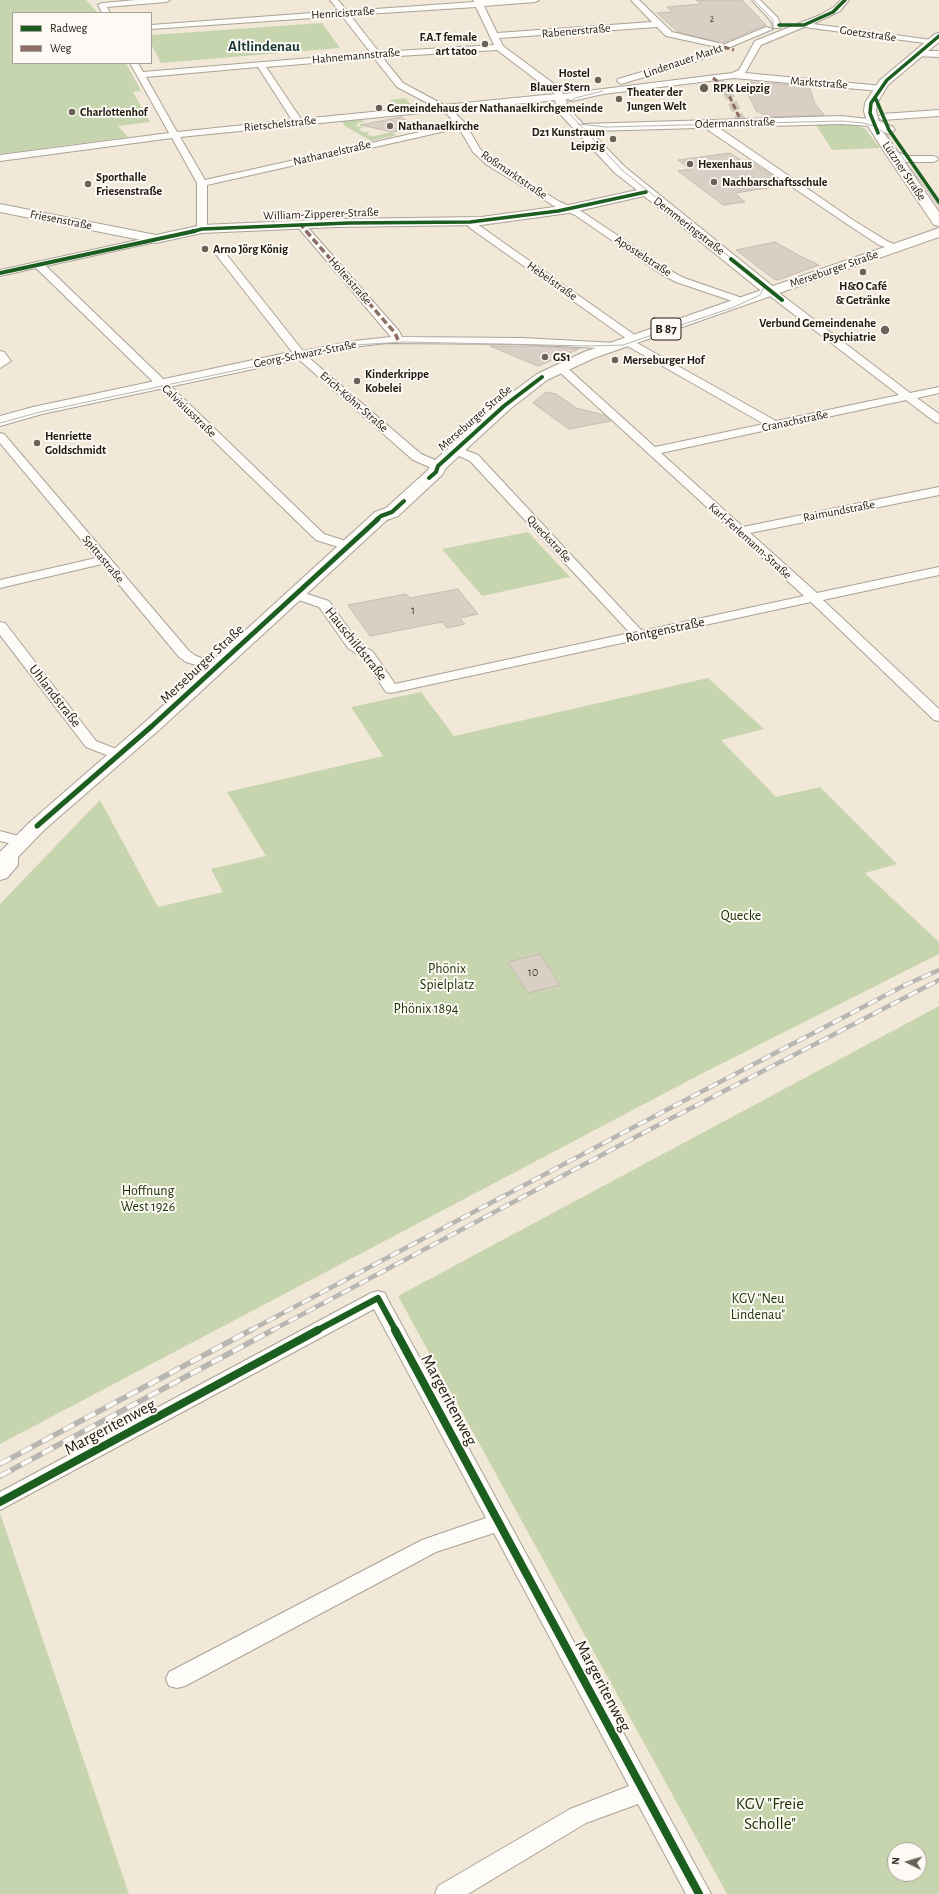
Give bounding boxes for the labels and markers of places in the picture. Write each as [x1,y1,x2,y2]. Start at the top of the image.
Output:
place label: F.A.T female art tatoo [419,30,477,58]
marker: F.A.T female art tatoo [480,39,490,49]
place label: Hostel Blauer Stern [530,66,590,94]
marker: Hostel Blauer Stern [593,75,603,85]
place label: RPK Leipzig [713,81,770,95]
marker: RPK Leipzig [698,82,710,94]
place label: Theater der Jungen Welt [627,85,686,113]
marker: Theater der Jungen Welt [614,94,624,104]
place label: Gemeindehaus der Nathanaelkirchgemeinde [387,101,603,115]
marker: Gemeindehaus der Nathanaelkirchgemeinde [374,103,384,113]
place label: Charlottenhof [80,105,148,119]
marker: Charlottenhof [67,107,77,117]
place label: Nathanaelkirche [398,119,479,133]
marker: Nathanaelkirche [385,121,395,131]
place label: D21 Kunstraum Leipzig [532,125,605,153]
marker: D21 Kunstraum Leipzig [608,134,618,144]
place label: Hexenhaus [698,157,752,171]
marker: Hexenhaus [685,159,695,169]
place label: Sporthalle Friesenstraße [96,170,162,198]
place label: Nachbarschaftsschule [722,175,828,189]
marker: Nachbarschaftsschule [709,177,719,187]
marker: Sporthalle Friesenstraße [83,179,93,189]
place label: Arno Jörg König [213,242,288,256]
marker: Arno Jörg König [200,244,210,254]
marker: H&O Café & Getränke [858,267,868,277]
place label: H&O Café & Getränke [836,279,890,307]
place label: Verbund Gemeindenahe Psychiatrie [759,316,876,344]
marker: Verbund Gemeindenahe Psychiatrie [879,324,891,336]
place label: GS1 [553,350,570,364]
marker: GS1 [540,352,550,362]
place label: Merseburger Hof [623,353,704,367]
marker: Merseburger Hof [610,355,620,365]
place label: Kinderkrippe Kobelei [365,367,429,395]
marker: Kinderkrippe Kobelei [352,376,362,386]
place label: Henriette Goldschmidt [45,429,106,457]
marker: Henriette Goldschmidt [32,438,42,448]

